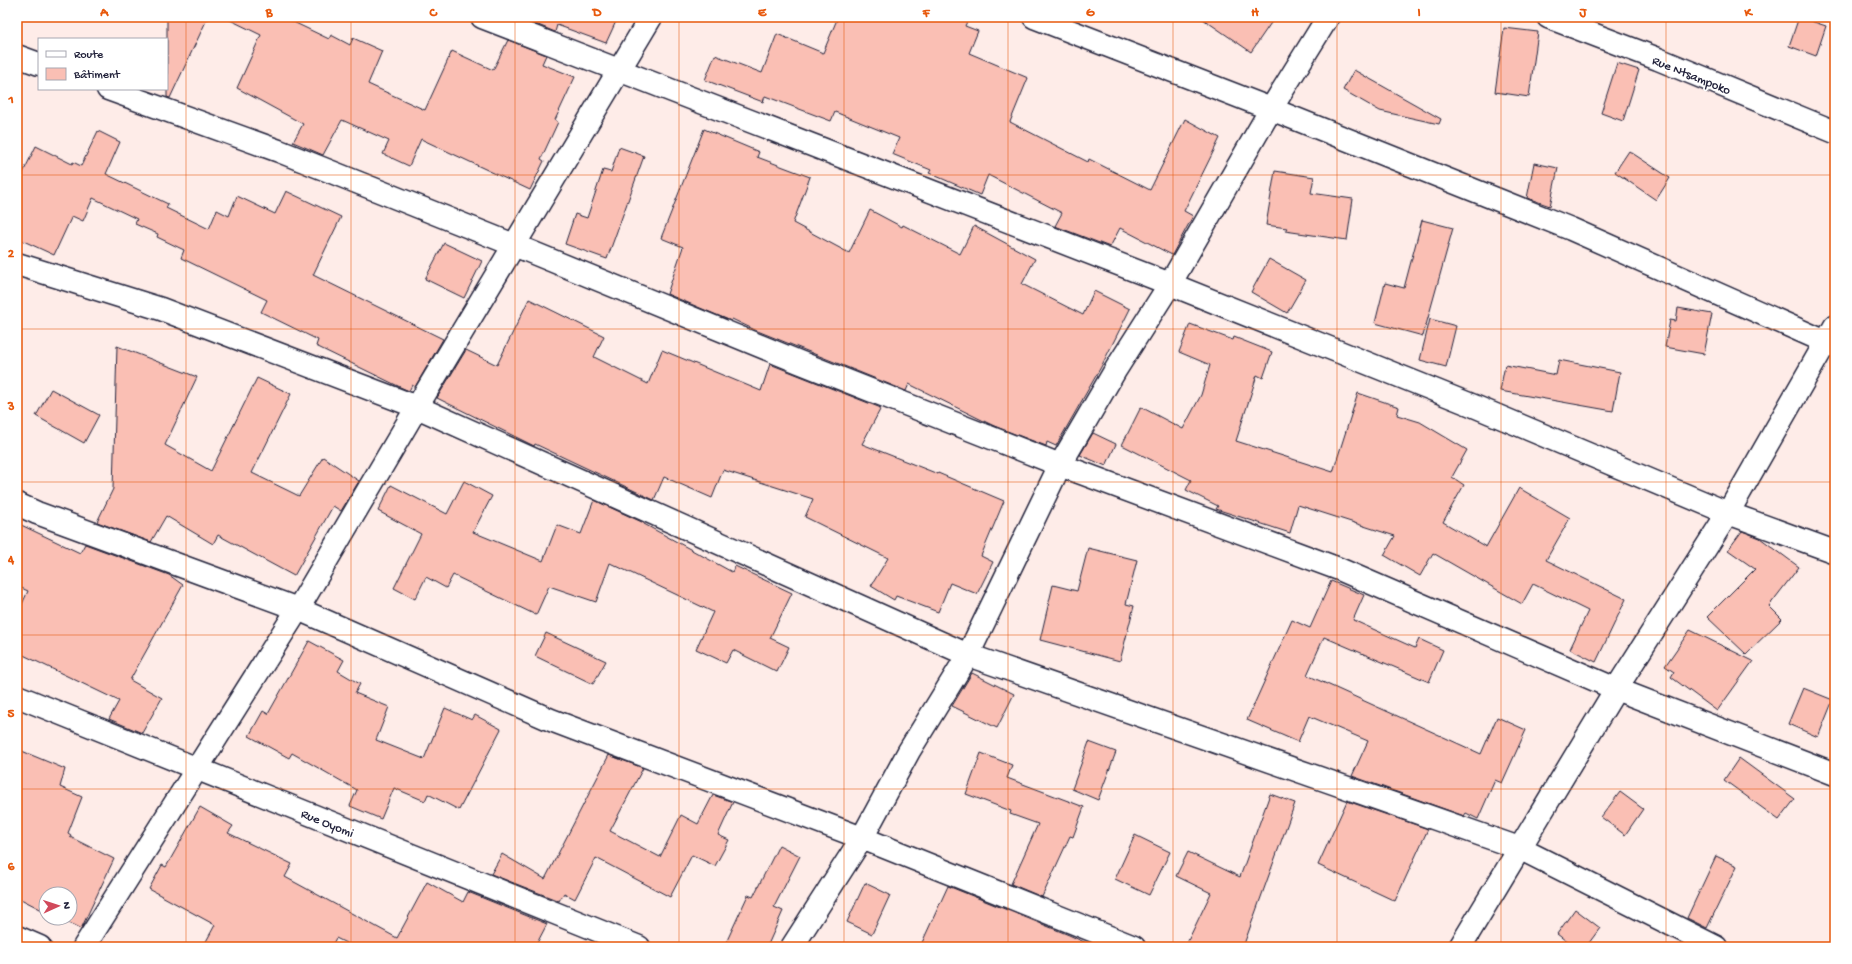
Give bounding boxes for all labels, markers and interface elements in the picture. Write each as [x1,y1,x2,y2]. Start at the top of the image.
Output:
text: A [99,6,109,21]
text: B [265,6,274,21]
text: C [428,6,438,21]
text: D [592,6,602,21]
text: E [758,6,767,21]
text: F [922,6,931,21]
text: G [1086,6,1095,21]
text: H [1251,6,1259,21]
text: I [1417,6,1421,21]
text: J [1579,6,1588,21]
text: K [1743,6,1753,21]
legend [38,38,168,90]
text: Route [74,49,104,63]
street label: Rue Ntsampoko [1650,54,1733,99]
text: Bâtiment [73,69,121,83]
text: 1 [7,93,14,108]
text: 2 [8,247,15,262]
text: 3 [7,400,15,415]
text: 4 [7,553,15,568]
text: 5 [8,707,15,722]
street label: Rue Oyomi [298,807,356,842]
text: 6 [8,860,15,875]
north arrow [38,886,78,926]
text: N [60,902,72,909]

